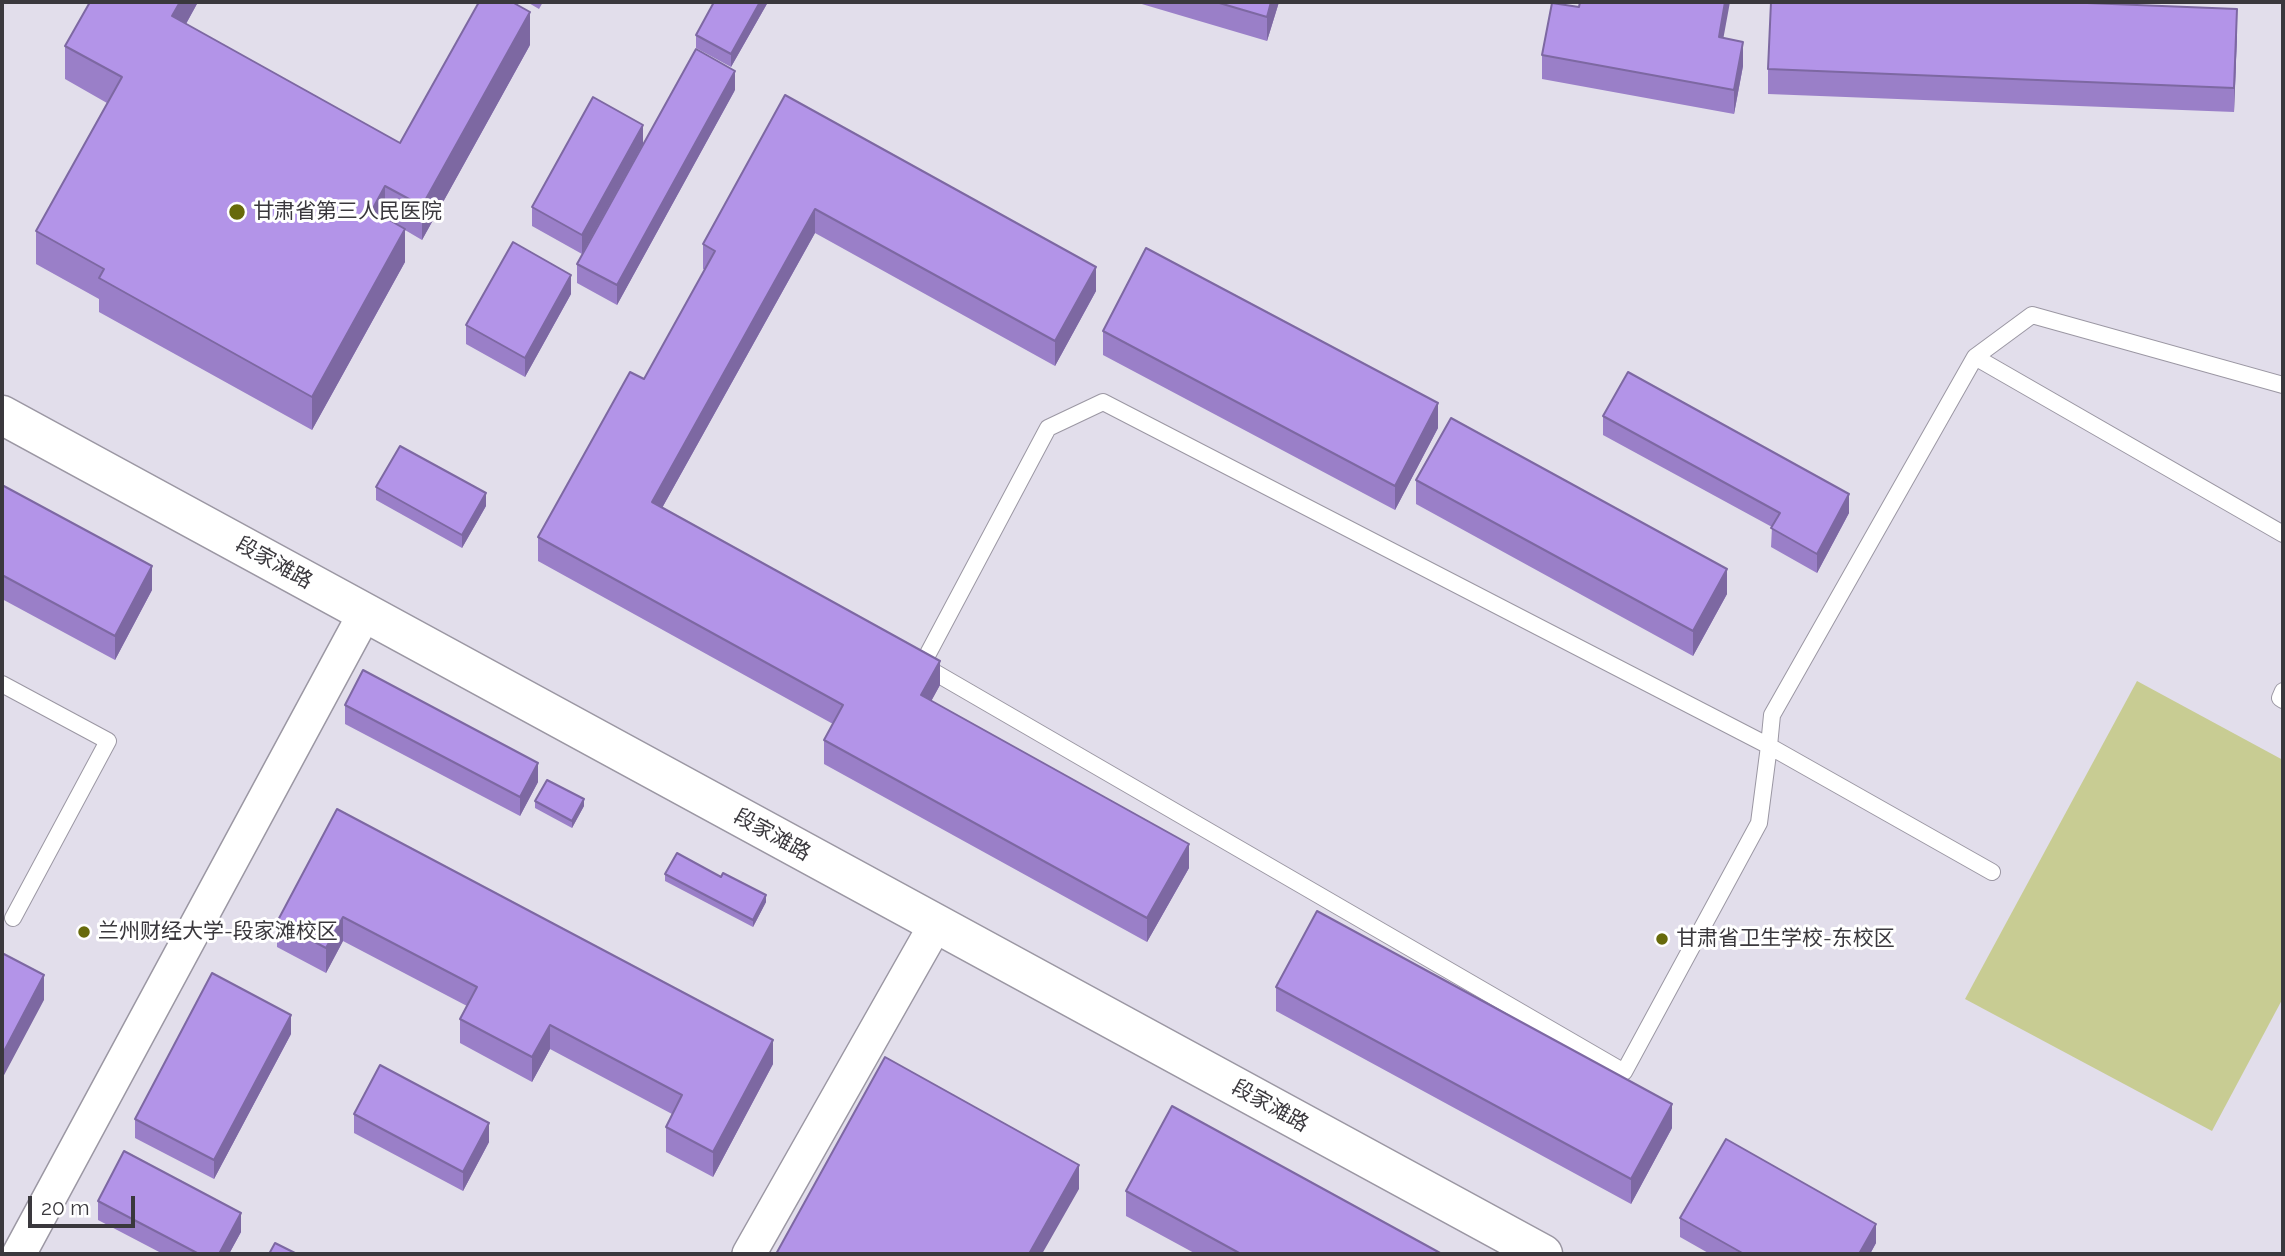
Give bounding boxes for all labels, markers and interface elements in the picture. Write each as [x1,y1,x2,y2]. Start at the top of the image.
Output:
place label: 甘肃省第三人民医院 [253,199,442,225]
marker: 甘肃省第三人民医院 [227,202,247,222]
street label: 段家滩路 [231,532,317,594]
street label: 段家滩路 [729,804,815,866]
place label: 兰州财经大学-段家滩校区 [98,919,338,945]
marker: 兰州财经大学-段家滩校区 [76,924,92,940]
place label: 甘肃省卫生学校-东校区 [1676,926,1895,952]
marker: 甘肃省卫生学校-东校区 [1654,931,1670,947]
street label: 段家滩路 [1227,1075,1313,1137]
scale bar [32,1182,138,1226]
text: 20 m [41,1195,89,1220]

